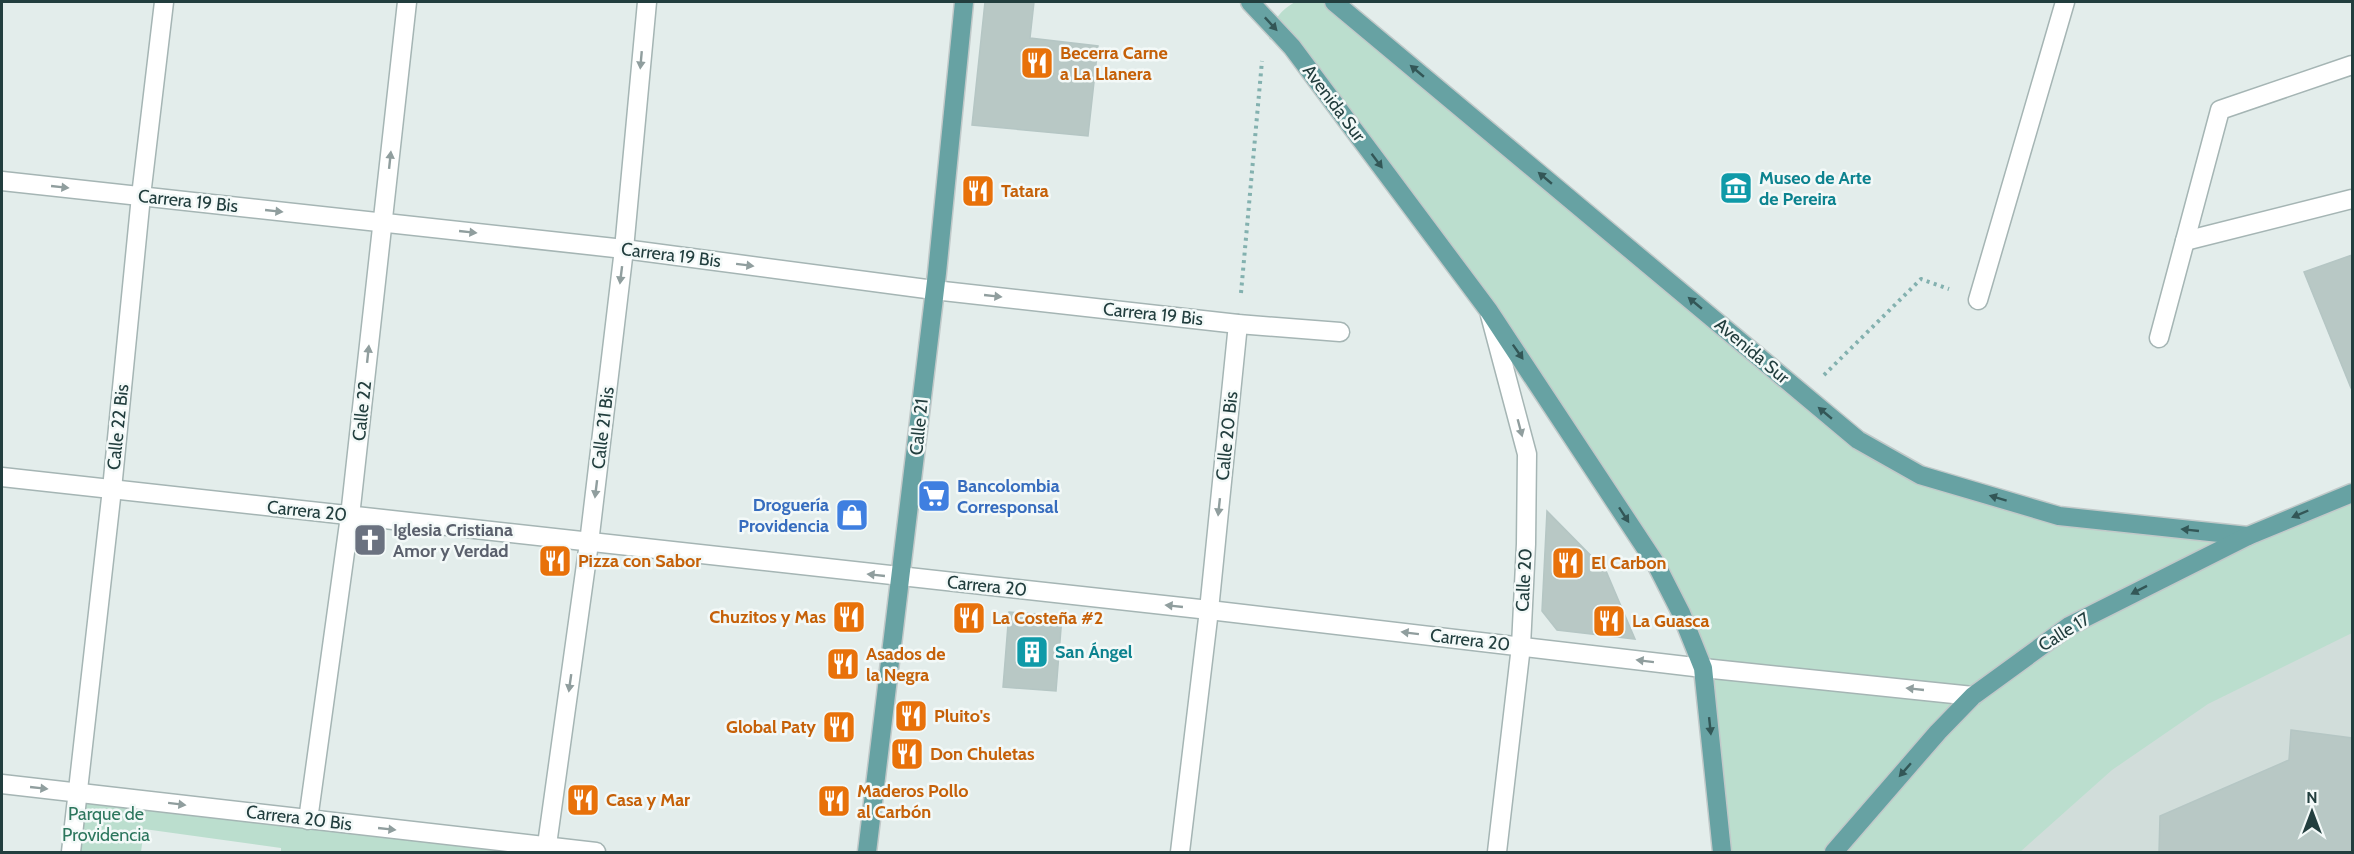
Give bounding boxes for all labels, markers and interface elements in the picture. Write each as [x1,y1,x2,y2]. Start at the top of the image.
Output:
one-way arrow [1263,17,1277,31]
place label: Becerra Carne a La Llanera [1060,42,1168,85]
restaurant icon: Becerra Carne a La Llanera [1019,45,1055,81]
one-way arrow [636,50,646,69]
street label: Avenida Sur [1298,60,1370,146]
one-way arrow [1409,65,1425,78]
one-way arrow [385,150,395,169]
one-way arrow [1371,153,1383,168]
place label: Museo de Arte de Pereira [1759,167,1871,210]
museum icon: Museo de Arte de Pereira [1718,170,1754,206]
one-way arrow [1538,172,1553,185]
restaurant icon: Tatara [960,173,996,209]
place label: Tatara [1001,180,1049,202]
one-way arrow [50,183,69,192]
street label: Carrera 19 Bis [137,185,239,217]
one-way arrow [265,206,284,216]
one-way arrow [459,227,478,237]
street label: Carrera 19 Bis [620,238,722,272]
one-way arrow [736,260,755,270]
one-way arrow [616,265,626,284]
one-way arrow [983,291,1002,301]
one-way arrow [1687,297,1703,310]
street label: Carrera 19 Bis [1102,298,1204,330]
street label: Avenida Sur [1710,314,1794,389]
one-way arrow [1512,343,1524,359]
one-way arrow [364,344,373,363]
street label: Calle 22 [348,380,376,442]
street label: Calle 22 Bis [103,383,133,471]
street label: Calle 21 Bis [587,386,619,470]
street label: Calle 20 Bis [1211,390,1243,482]
street label: Calle 21 [905,398,933,456]
one-way arrow [1818,407,1833,420]
one-way arrow [1516,419,1525,437]
place label: Bancolombia Corresponsal [957,475,1060,518]
supermarket icon: Bancolombia Corresponsal [916,478,952,514]
one-way arrow [591,480,600,499]
one-way arrow [1989,493,2007,502]
place label: Droguería Providencia [738,494,829,537]
street label: Carrera 20 [266,496,348,526]
shop icon: Droguería Providencia [834,497,870,533]
one-way arrow [1214,498,1224,517]
one-way arrow [1619,507,1630,523]
one-way arrow [2291,510,2309,519]
place label: Iglesia Cristiana Amor y Verdad [393,519,513,562]
church icon: Iglesia Cristiana Amor y Verdad [352,522,388,558]
one-way arrow [2180,525,2199,535]
restaurant icon: Pizza con Sabor [537,543,573,579]
restaurant icon: El Carbon [1550,545,1586,581]
street label: Calle 20 [1511,548,1537,612]
place label: Pizza con Sabor [578,550,701,572]
place label: El Carbon [1591,552,1666,574]
one-way arrow [866,570,885,579]
street label: Carrera 20 [946,571,1028,601]
one-way arrow [2131,586,2148,595]
restaurant icon: Chuzitos y Mas [831,599,867,635]
restaurant icon: La Costeña #2 [951,600,987,636]
one-way arrow [1165,601,1184,611]
restaurant icon: La Guasca [1591,603,1627,639]
place label: Chuzitos y Mas [709,606,826,628]
place label: La Costeña #2 [992,607,1103,629]
street label: Calle 17 [2034,608,2094,656]
place label: La Guasca [1632,610,1710,632]
street label: Carrera 20 [1429,624,1511,656]
one-way arrow [1400,628,1419,638]
building icon: San Ángel [1014,634,1050,670]
place label: San Ángel [1055,641,1133,663]
place label: Asados de la Negra [866,643,946,686]
restaurant icon: Asados de la Negra [825,646,861,682]
one-way arrow [1636,656,1655,666]
one-way arrow [565,673,574,692]
one-way arrow [1905,685,1924,694]
restaurant icon: Pluito's [893,698,929,734]
place label: Pluito's [934,705,991,727]
restaurant icon: Global Paty [821,709,857,745]
place label: Global Paty [726,716,816,738]
one-way arrow [1705,716,1715,735]
restaurant icon: Don Chuletas [889,736,925,772]
place label: Don Chuletas [930,743,1035,765]
one-way arrow [1899,762,1912,777]
place label: Maderos Pollo al Carbón [857,780,969,823]
restaurant icon: Casa y Mar [565,782,601,818]
north arrow [2282,782,2342,842]
one-way arrow [30,783,49,793]
restaurant icon: Maderos Pollo al Carbón [816,783,852,819]
text: N [2306,788,2318,807]
place label: Casa y Mar [606,789,690,811]
one-way arrow [168,799,187,809]
street label: Carrera 20 Bis [245,801,353,835]
park label: Parque de Providencia [62,803,150,846]
one-way arrow [378,824,397,833]

